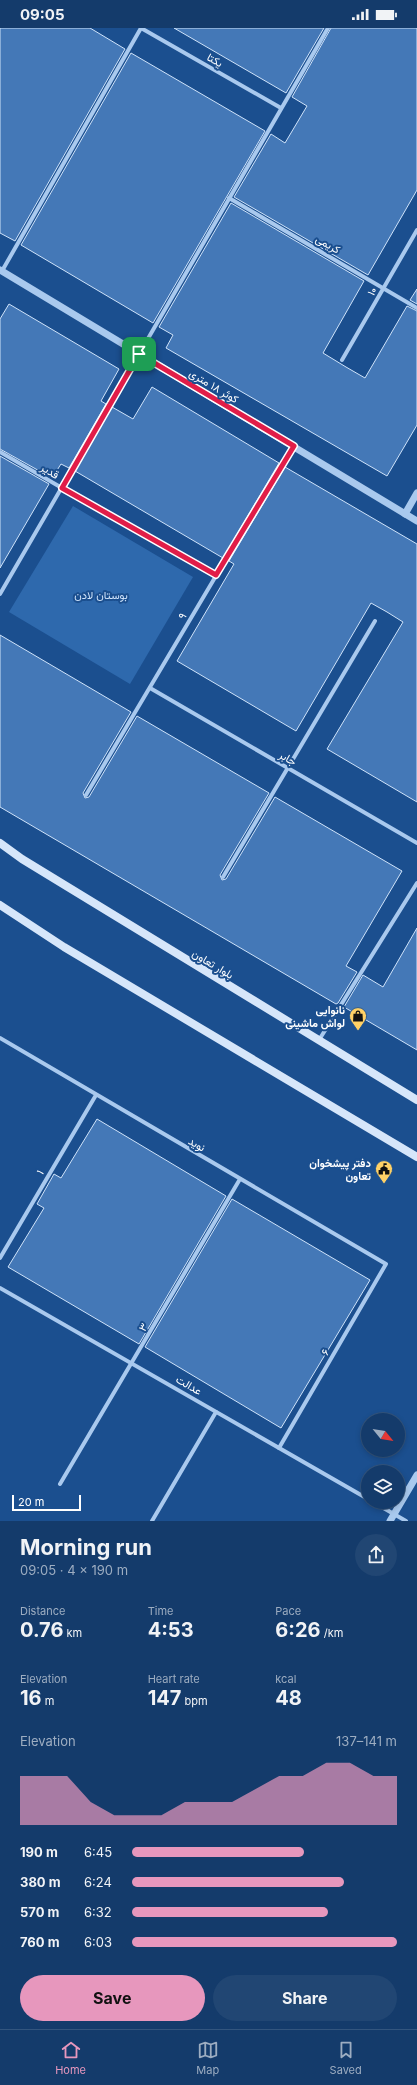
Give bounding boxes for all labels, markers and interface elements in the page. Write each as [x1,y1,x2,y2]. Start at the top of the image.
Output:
text: 09:05 [20,5,65,24]
street label: یکتا [205,50,225,70]
street label: کریمی [313,231,343,257]
street label: ۱۰ [364,284,380,298]
pin [122,337,156,371]
icon: arrive [128,343,150,365]
street label: کوثر ۱۸ متری [187,366,241,406]
street label: قدیر [37,460,62,482]
park label: بوستان لادن [74,588,128,602]
street label: ۹ [175,610,189,622]
street label: جابر [276,747,299,768]
street label: بلوار تعاون [190,946,236,982]
place label: نانوایی لواش ماشینی [285,1003,345,1030]
shop icon: نانوایی لواش ماشینی [348,1006,368,1031]
street label: نوید [186,1134,208,1154]
place label: دفتر پیشخوان تعاون [309,1156,372,1183]
public building icon: دفتر پیشخوان تعاون [374,1159,394,1184]
street label: ۱ [33,1167,47,1177]
street label: ۳ [135,1320,151,1334]
street label: ۶ [318,1346,332,1358]
street label: عدالت [174,1372,205,1398]
north arrow [361,1413,405,1457]
map controls [361,1413,405,1509]
button: layers [361,1465,405,1509]
scale bar [12,1493,81,1512]
text: 20 m [18,1495,44,1509]
text: Morning run [20,1534,152,1560]
button: share [355,1534,397,1576]
text: 09:05 · 4 × 190 m [20,1562,128,1578]
text: Distance [20,1604,65,1618]
text: Time [148,1604,173,1618]
text: Pace [275,1604,301,1618]
text: 0.76 [20,1618,63,1642]
text: 4:53 [148,1618,194,1642]
text: 6:26 [275,1618,321,1642]
text: km [63,1626,82,1640]
text: /km [321,1626,343,1640]
text: Elevation [20,1672,67,1686]
text: Heart rate [148,1672,200,1686]
text: kcal [275,1672,296,1686]
text: 16 [20,1686,42,1710]
text: 147 [148,1686,181,1710]
text: 48 [275,1686,302,1710]
text: m [42,1694,54,1708]
text: bpm [181,1694,208,1708]
text: Elevation [20,1733,76,1749]
text: 137–141 m [336,1733,397,1749]
text: 190 m [20,1844,58,1860]
text: 6:45 [84,1844,112,1860]
text: 380 m [20,1874,61,1890]
text: 6:24 [84,1874,112,1890]
text: 570 m [20,1904,59,1920]
text: 6:32 [84,1904,112,1920]
text: 760 m [20,1934,60,1950]
text: 6:03 [84,1934,112,1950]
button: Save [20,1975,205,2021]
button: Share [213,1975,397,2021]
tab: Home [55,2039,86,2077]
tab: Map [196,2039,219,2077]
tab: Saved [330,2039,362,2077]

